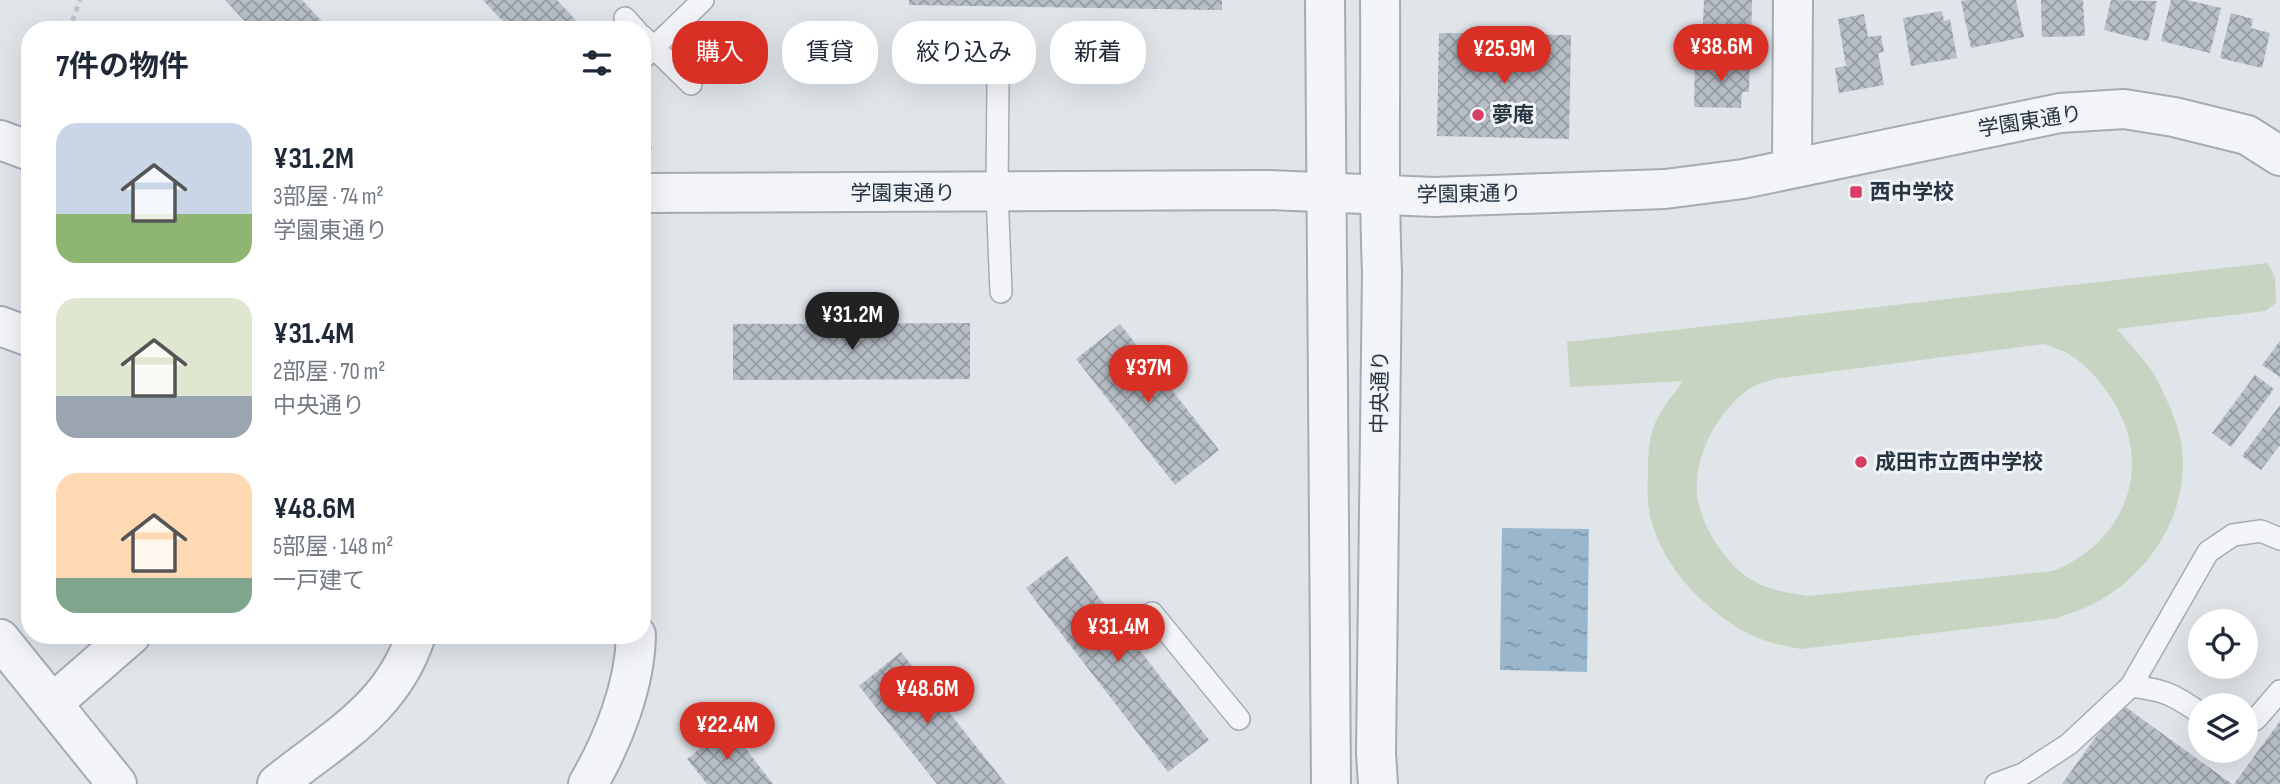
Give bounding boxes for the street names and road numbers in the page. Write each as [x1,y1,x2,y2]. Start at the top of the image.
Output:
street label: 学園東通り [1976,101,2084,142]
street label: 学園東通り [851,181,956,206]
street label: 学園東通り [1416,181,1522,208]
street label: 中央通り [1367,350,1394,434]

